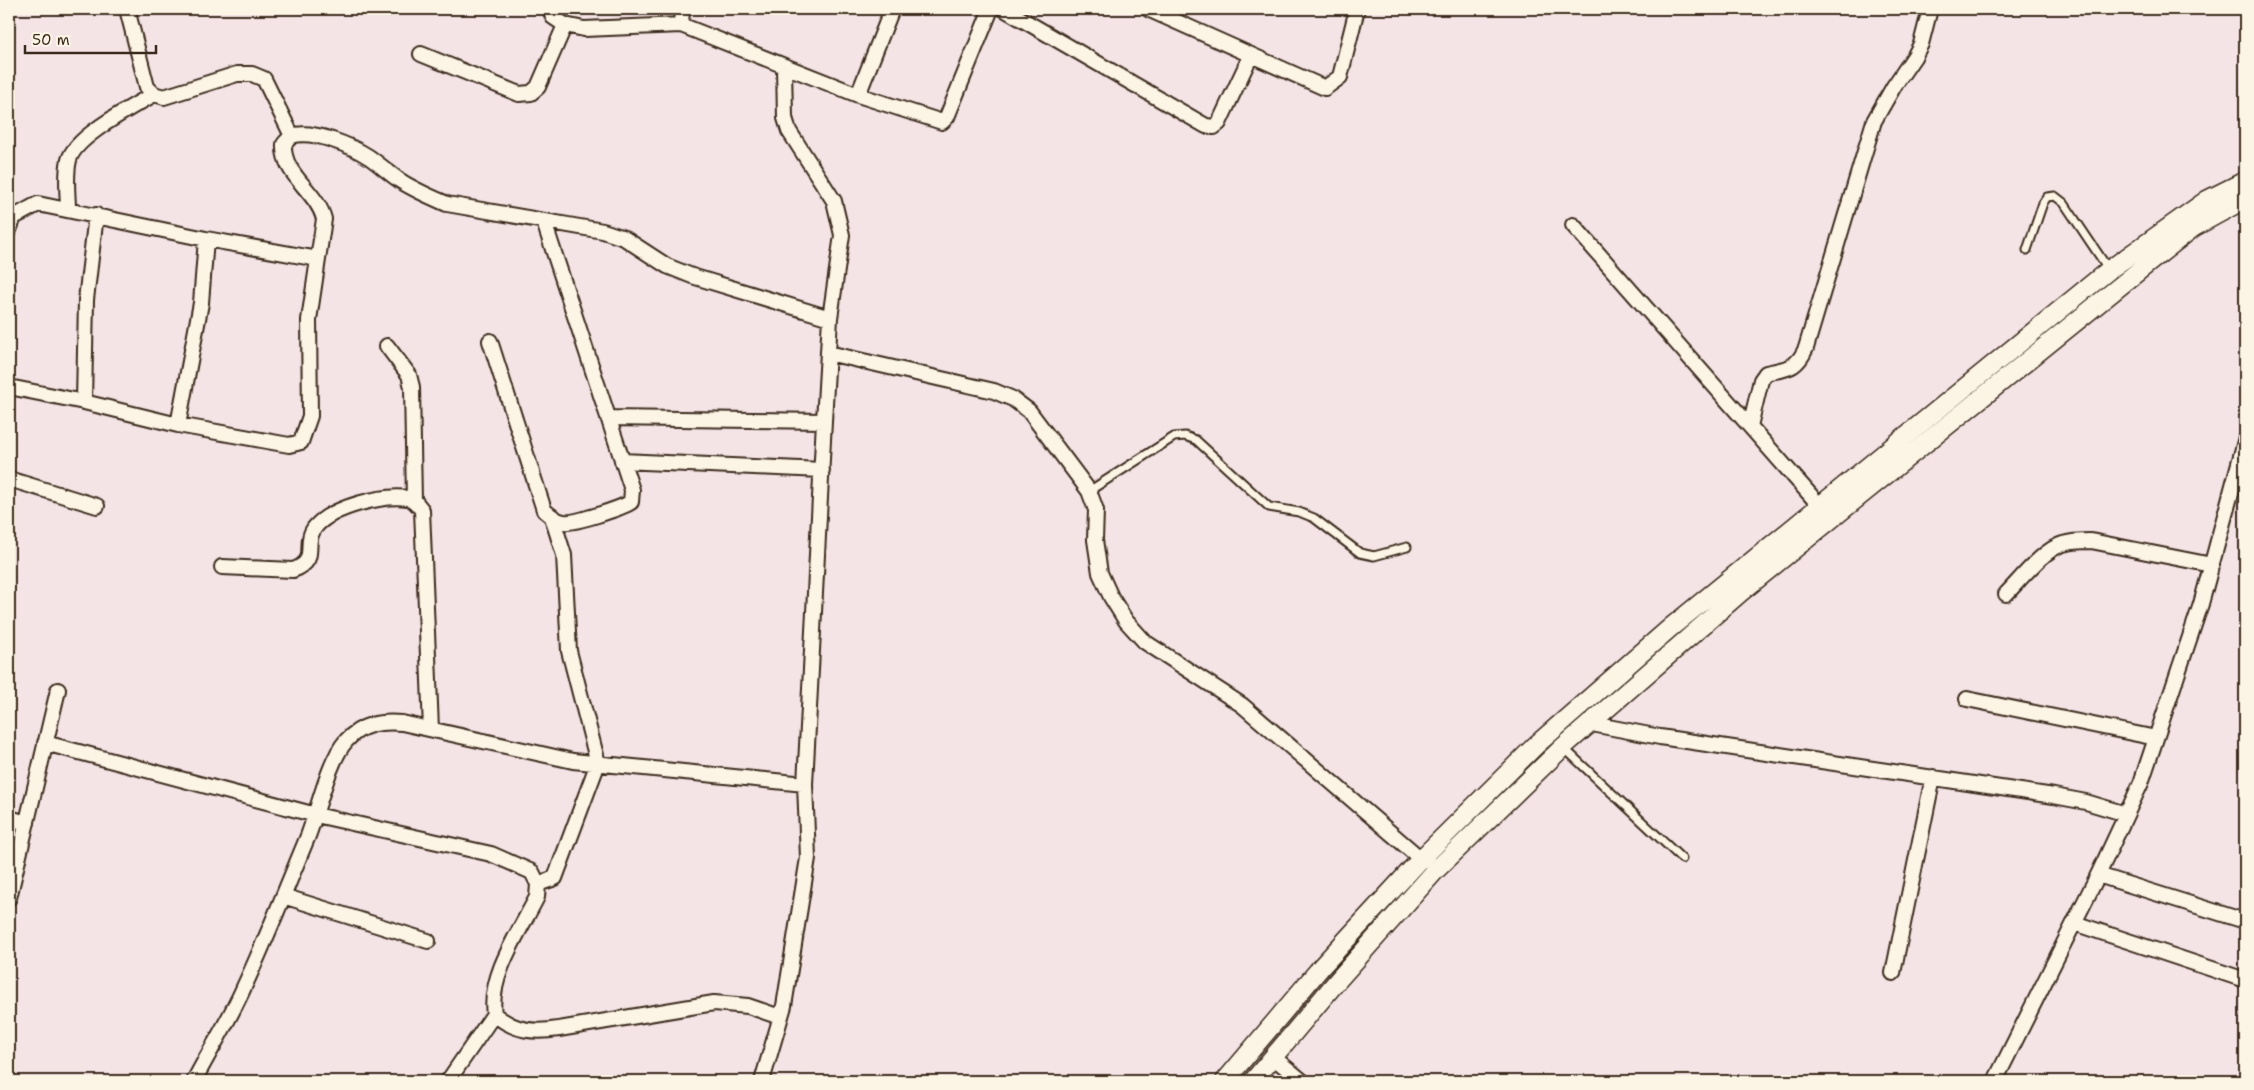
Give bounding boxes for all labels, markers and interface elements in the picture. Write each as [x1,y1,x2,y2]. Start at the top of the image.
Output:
scale bar [25,22,156,54]
text: 50 m [32,30,70,50]

